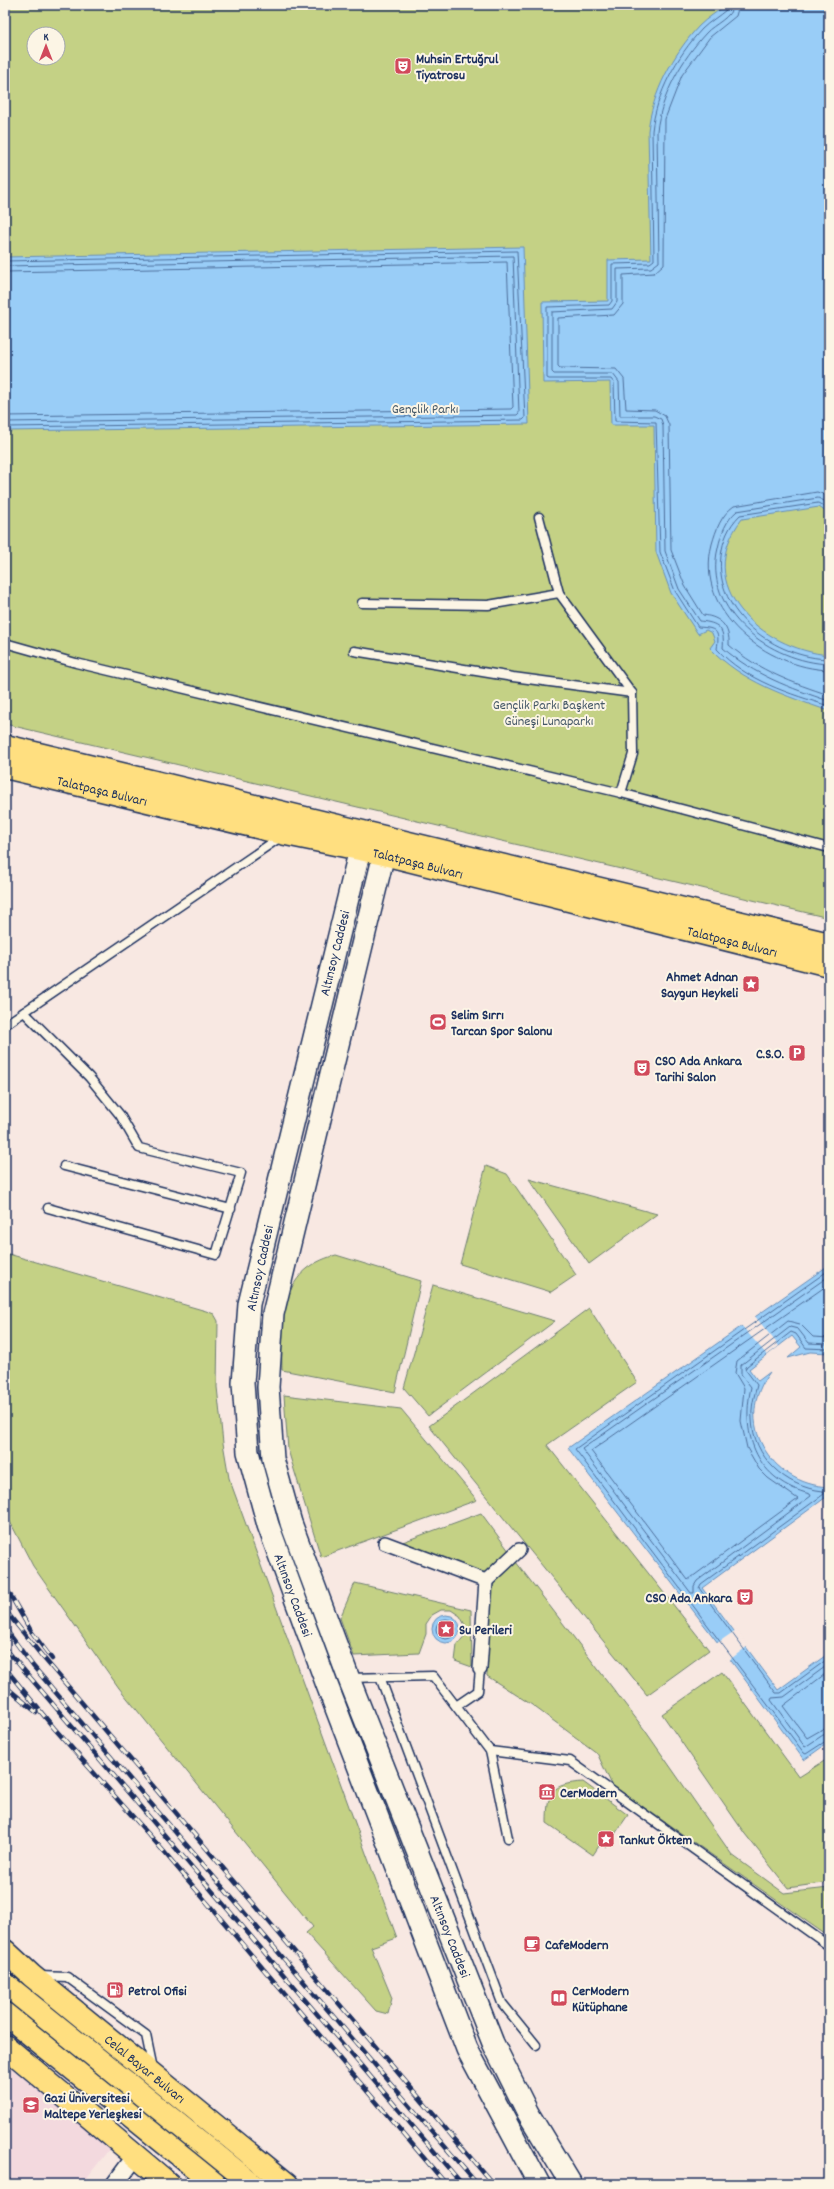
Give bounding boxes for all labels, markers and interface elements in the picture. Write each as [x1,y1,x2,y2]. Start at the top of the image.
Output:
north arrow [26,26,66,66]
text: K [43,30,49,46]
place label: Muhsin Ertuğrul Tiyatrosu [416,50,499,86]
theatre icon: Muhsin Ertuğrul Tiyatrosu [393,56,413,76]
park label: Gençlik Parkı [392,400,458,420]
park label: Gençlik Parkı Başkent Güneşi Lunaparkı [493,696,605,732]
street label: Talatpaşa Bulvarı [55,772,149,813]
street label: Talatpaşa Bulvarı [371,844,465,885]
street label: Altınsoy Caddesi [316,908,356,998]
street label: Talatpaşa Bulvarı [685,922,779,964]
place label: Ahmet Adnan Saygun Heykeli [661,968,739,1004]
place icon: Ahmet Adnan Saygun Heykeli [741,974,761,994]
place label: Selim Sırrı Tarcan Spor Salonu [451,1006,552,1042]
sports icon: Selim Sırrı Tarcan Spor Salonu [428,1012,448,1032]
parking icon: C.S.O. [787,1043,807,1063]
place label: C.S.O. [756,1045,784,1065]
place label: CSO Ada Ankara Tarihi Salon [655,1052,743,1088]
theatre icon: CSO Ada Ankara Tarihi Salon [632,1058,652,1078]
street label: Altınsoy Caddesi [242,1223,280,1313]
street label: Altınsoy Caddesi [267,1551,317,1641]
theatre icon: CSO Ada Ankara [735,1587,755,1607]
place label: CSO Ada Ankara [646,1589,733,1609]
place icon: Su Perileri [436,1619,456,1639]
place label: Su Perileri [459,1621,512,1641]
museum icon: CerModern [537,1782,557,1802]
place label: CerModern [560,1784,618,1804]
place icon: Tankut Öktem [596,1829,616,1849]
place label: Tankut Öktem [619,1831,692,1851]
street label: Altınsoy Caddesi [423,1892,474,1982]
cafe icon: CafeModern [522,1934,542,1954]
place label: CafeModern [545,1936,609,1956]
fuel station icon: Petrol Ofisi [105,1980,125,2000]
place label: Petrol Ofisi [128,1982,187,2002]
place label: CerModern Kütüphane [572,1982,630,2018]
library icon: CerModern Kütüphane [549,1988,569,2008]
street label: Celal Bayar Bulvarı [99,2031,189,2109]
place label: Gazi Üniversitesi Maltepe Yerleşkesi [44,2089,142,2125]
school or university icon: Gazi Üniversitesi Maltepe Yerleşkesi [21,2095,41,2115]

